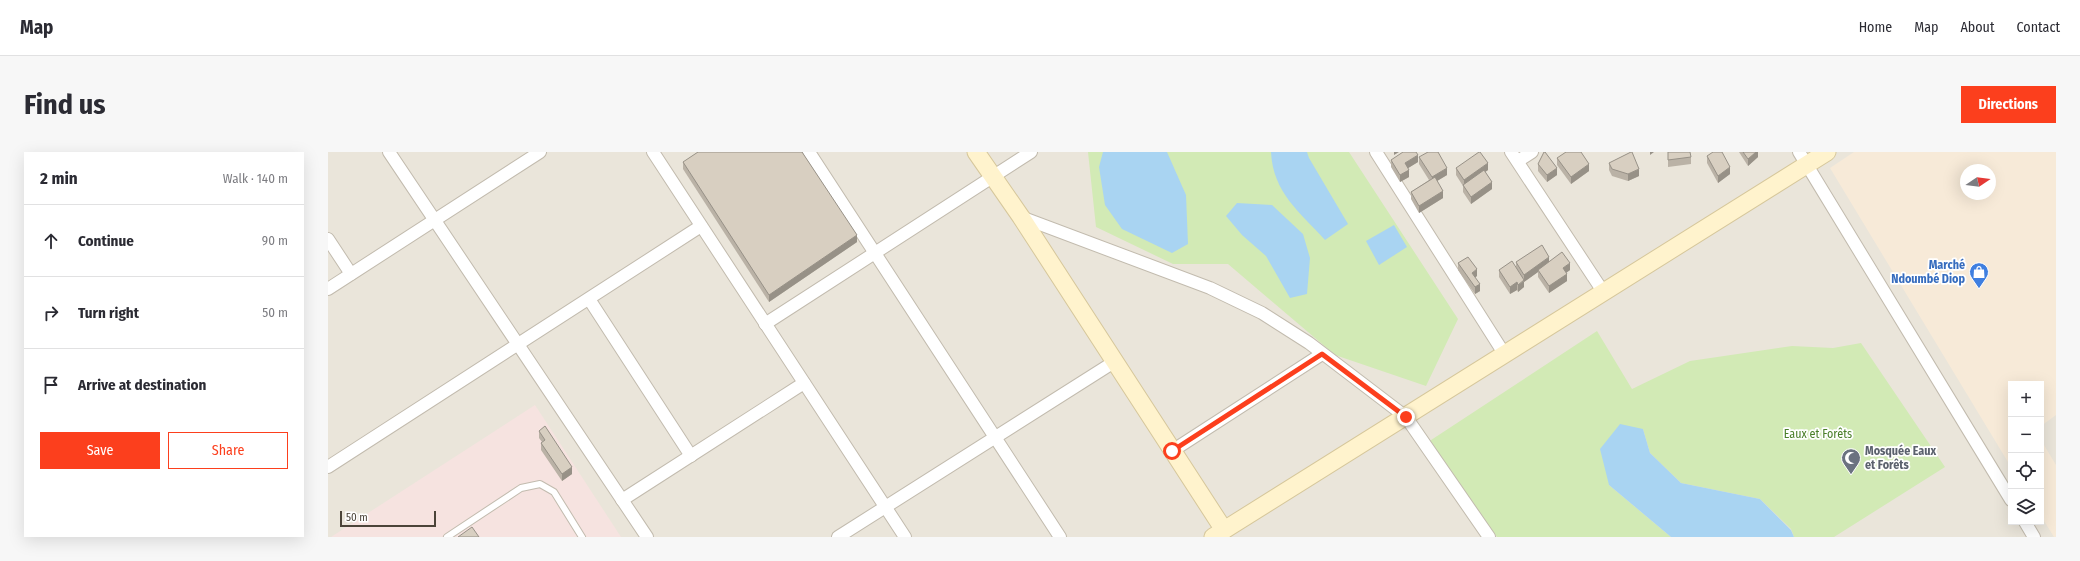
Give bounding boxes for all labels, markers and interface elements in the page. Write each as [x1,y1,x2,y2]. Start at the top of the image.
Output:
text: Map [20,16,53,39]
text: Home [1859,19,1892,36]
text: Map [1914,19,1938,36]
text: About [1960,19,1995,36]
text: Contact [2017,19,2060,36]
button: Directions [1961,86,2056,123]
text: Find us [24,88,106,121]
north arrow [1960,164,1996,200]
text: 2 min [40,168,78,189]
text: Walk · 140 m [223,171,288,186]
icon: ahead [40,230,62,252]
text: Continue [78,232,134,250]
text: 90 m [262,233,288,248]
place label: Marché Ndoumbé Diop [1891,258,1965,286]
shop icon: Marché Ndoumbé Diop [1968,261,1990,289]
icon: right [40,302,62,324]
text: Turn right [78,304,139,322]
text: 50 m [262,305,288,320]
icon: arrive [40,374,62,396]
text: Arrive at destination [78,376,206,394]
map controls [2008,381,2044,525]
button: + [2008,381,2044,417]
route end [1397,408,1415,426]
button: − [2008,417,2044,453]
park label: Eaux et Forêts [1784,427,1852,441]
button: Save [40,432,160,469]
button: Share [168,432,288,469]
route start [1163,442,1181,460]
place label: Mosquée Eaux et Forêts [1865,444,1936,472]
mosque icon: Mosquée Eaux et Forêts [1840,447,1862,475]
button: locate [2008,453,2044,489]
button: layers [2008,489,2044,525]
scale bar [340,509,436,528]
text: 50 m [346,511,368,524]

